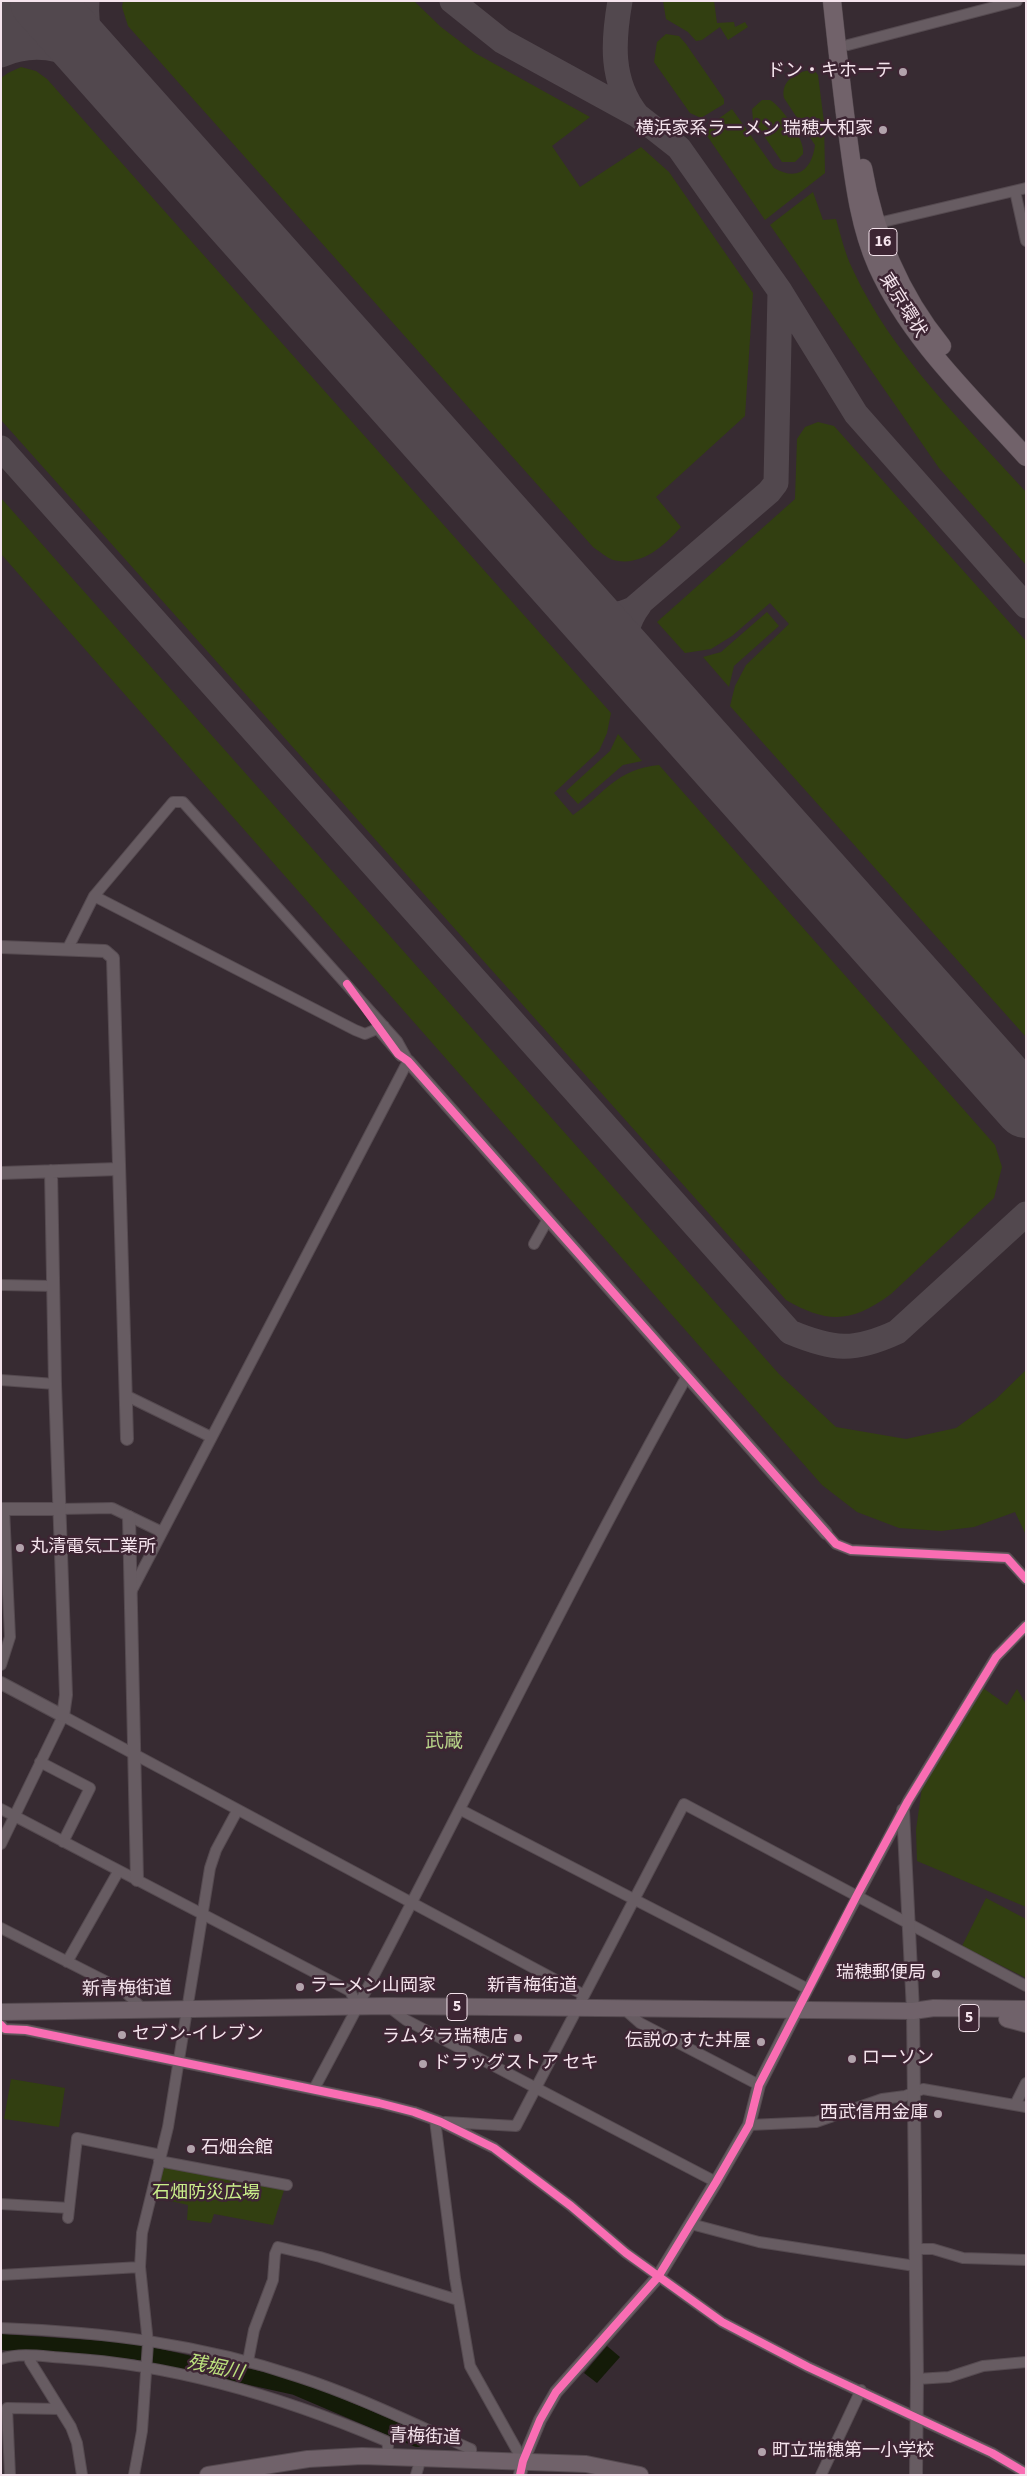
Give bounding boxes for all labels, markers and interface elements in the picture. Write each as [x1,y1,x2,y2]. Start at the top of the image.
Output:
place label: ドン・キホーテ [767,61,893,83]
marker: ドン・キホーテ [897,66,909,78]
place label: 横浜家系ラーメン 瑞穂大和家 [635,119,873,141]
marker: 横浜家系ラーメン 瑞穂大和家 [877,124,889,136]
road number: 16 [869,228,897,256]
street label: 東京環状 [874,270,930,342]
place label: 丸清電気工業所 [30,1537,156,1559]
marker: 丸清電気工業所 [14,1542,26,1554]
district label: 武蔵 [425,1732,463,1754]
place label: 瑞穂郵便局 [836,1963,926,1985]
marker: 瑞穂郵便局 [930,1968,942,1980]
place label: ラーメン山岡家 [310,1976,436,1998]
street label: 新青梅街道 [487,1976,577,1998]
street label: 新青梅街道 [82,1978,172,2002]
marker: ラーメン山岡家 [294,1981,306,1993]
road number: 5 [447,1994,467,2020]
road number: 5 [959,2005,979,2032]
place label: セブン-イレブン [132,2024,264,2046]
place label: ラムタラ瑞穂店 [382,2027,508,2049]
marker: セブン-イレブン [116,2029,128,2041]
place label: 伝説のすた丼屋 [625,2031,751,2053]
marker: ラムタラ瑞穂店 [512,2032,524,2044]
marker: 伝説のすた丼屋 [755,2036,767,2048]
place label: ローソン [862,2048,934,2070]
place label: ドラッグストア セキ [433,2053,599,2075]
marker: ローソン [846,2053,858,2065]
marker: ドラッグストア セキ [417,2058,429,2070]
place label: 西武信用金庫 [820,2103,928,2125]
marker: 西武信用金庫 [932,2108,944,2120]
place label: 石畑会館 [201,2138,273,2160]
marker: 石畑会館 [185,2143,197,2155]
park label: 石畑防災広場 [152,2183,260,2205]
water label: 残堀川 [185,2352,245,2386]
street label: 青梅街道 [389,2426,461,2450]
place label: 町立瑞穂第一小学校 [772,2441,934,2463]
marker: 町立瑞穂第一小学校 [756,2446,768,2458]

